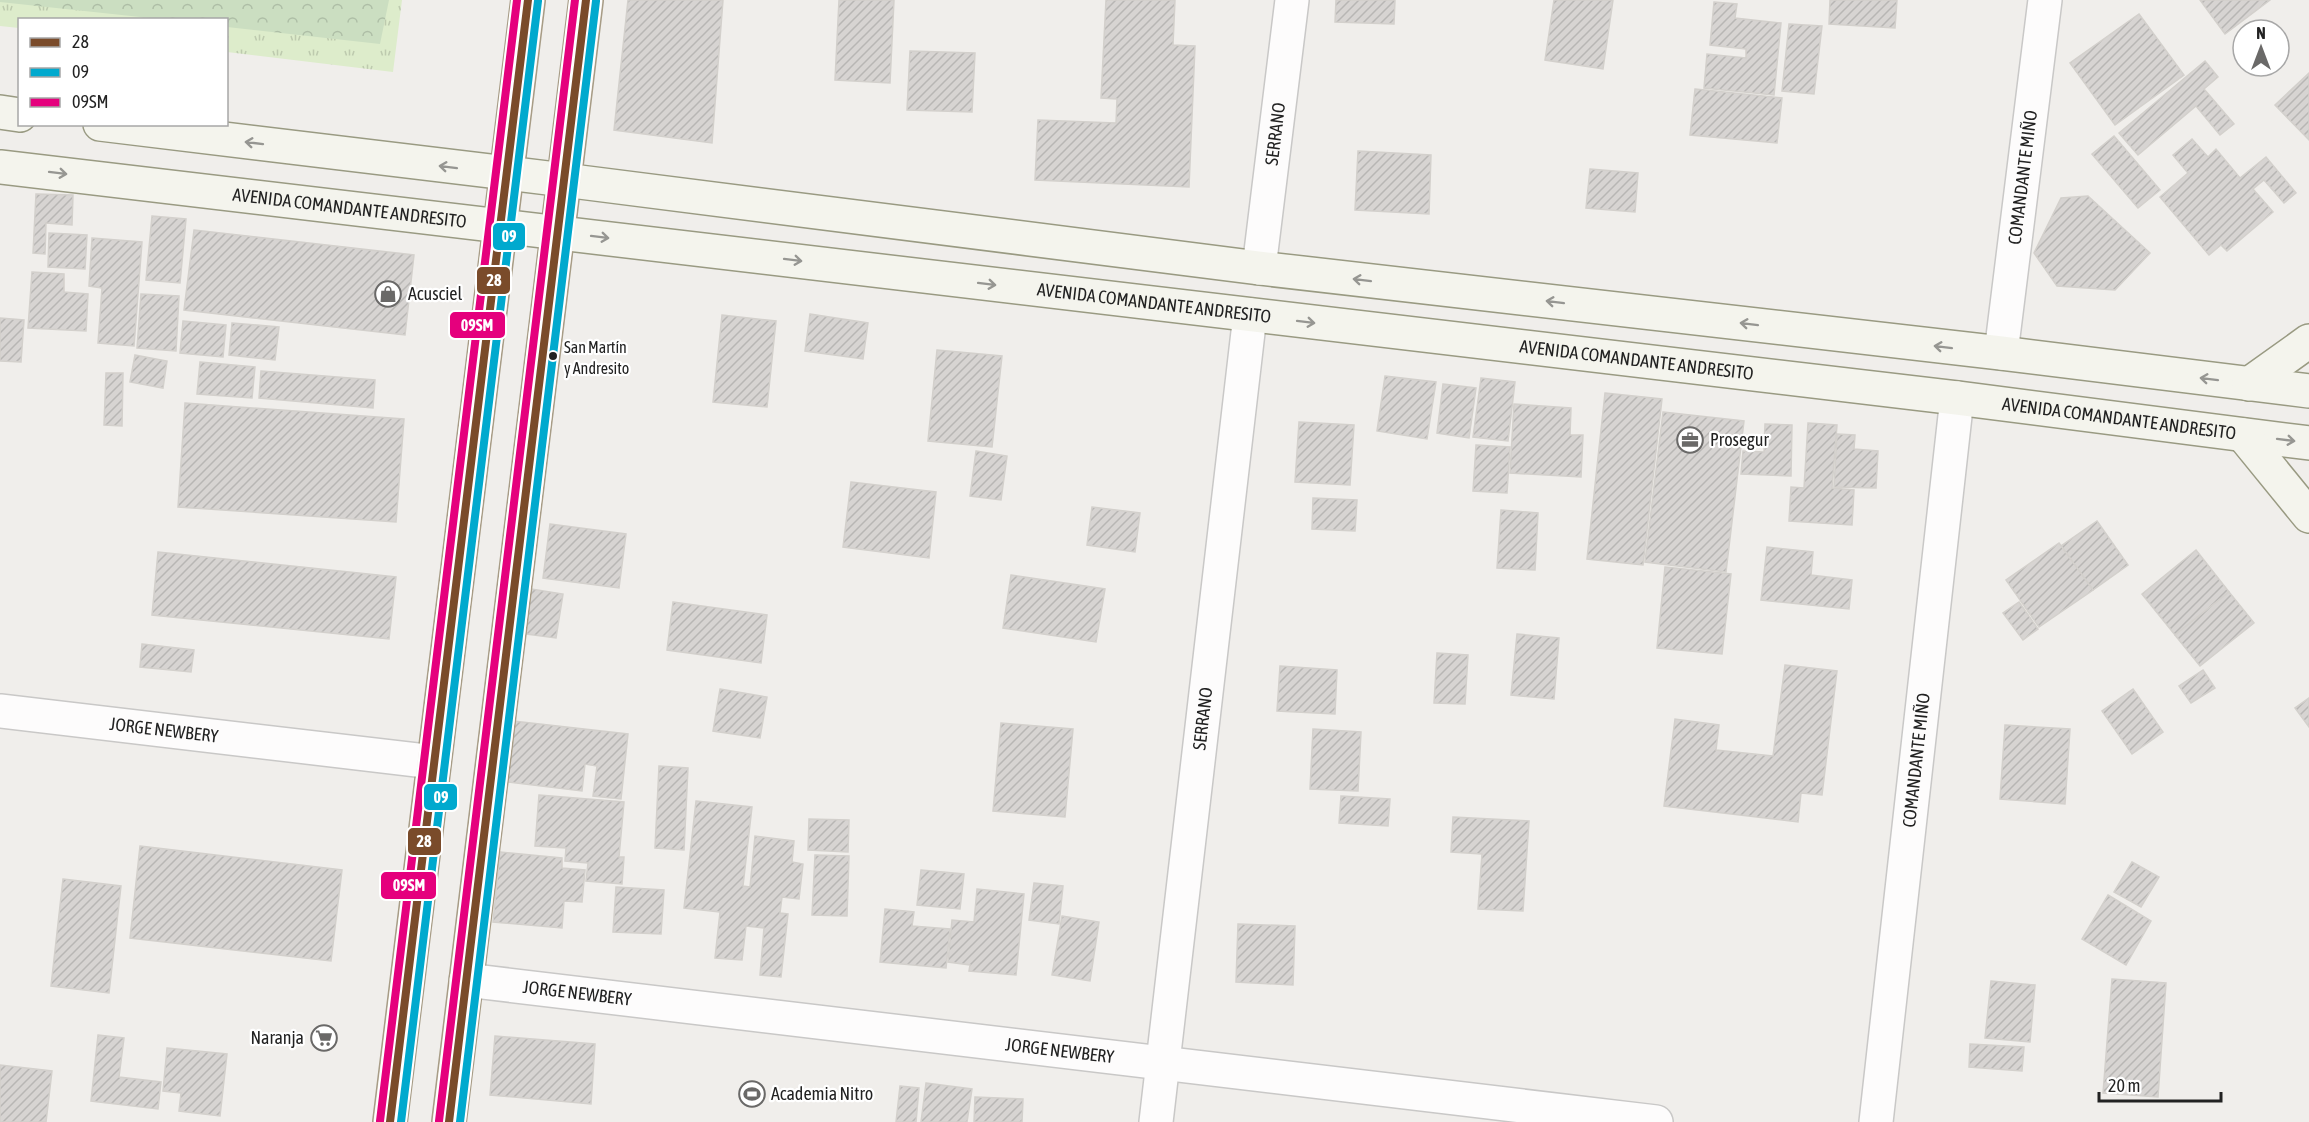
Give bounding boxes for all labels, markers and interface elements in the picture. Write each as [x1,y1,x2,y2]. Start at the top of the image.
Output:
legend [18,18,228,126]
north arrow [2231,18,2291,78]
text: N [2256,24,2266,42]
text: 28 [72,31,89,52]
text: 09 [72,61,89,82]
text: 09SM [72,91,109,112]
street label: SERRANO [1261,101,1289,167]
street label: COMANDANTE MIÑO [2004,109,2041,246]
one-way arrow [245,138,265,149]
one-way arrow [439,161,458,172]
one-way arrow [48,168,68,179]
street label: AVENIDA COMANDANTE ANDRESITO [232,184,468,232]
line badge: 09 [492,222,526,251]
text: 09 [501,227,517,245]
one-way arrow [589,232,609,243]
one-way arrow [783,255,803,266]
line badge: 28 [476,266,511,295]
text: 28 [486,271,502,289]
one-way arrow [1352,274,1372,285]
one-way arrow [977,278,996,289]
street label: AVENIDA COMANDANTE ANDRESITO [1036,278,1272,327]
shop icon: Acusciel [373,279,403,309]
place label: Acusciel [408,283,462,304]
one-way arrow [1546,296,1566,307]
line badge: 09SM [449,311,506,339]
text: 09SM [461,316,493,334]
one-way arrow [1295,317,1315,328]
one-way arrow [1740,319,1759,330]
street label: AVENIDA COMANDANTE ANDRESITO [1519,335,1755,384]
place label: San Martín y Andresito [564,338,629,378]
one-way arrow [1933,341,1953,352]
marker: San Martín y Andresito [547,350,559,362]
one-way arrow [2200,374,2220,385]
street label: AVENIDA COMANDANTE ANDRESITO [2001,393,2237,444]
office icon: Prosegur [1675,425,1705,455]
place label: Prosegur [1710,429,1770,450]
one-way arrow [2276,435,2295,446]
street label: SERRANO [1188,686,1217,751]
street label: COMANDANTE MIÑO [1898,692,1934,829]
street label: JORGE NEWBERY [108,713,219,747]
line badge: 09 [423,783,458,811]
text: 09 [433,788,449,806]
line badge: 28 [407,827,442,856]
text: 28 [416,832,432,850]
line badge: 09SM [380,871,437,900]
text: 09SM [393,876,425,894]
street label: JORGE NEWBERY [522,976,633,1010]
supermarket icon: Naranja [309,1023,339,1053]
place label: Naranja [250,1027,304,1048]
street label: JORGE NEWBERY [1004,1033,1115,1067]
scale bar [2099,1065,2220,1103]
text: 20 m [2108,1075,2140,1096]
sports icon: Academia Nitro [737,1079,767,1109]
place label: Academia Nitro [771,1083,873,1104]

